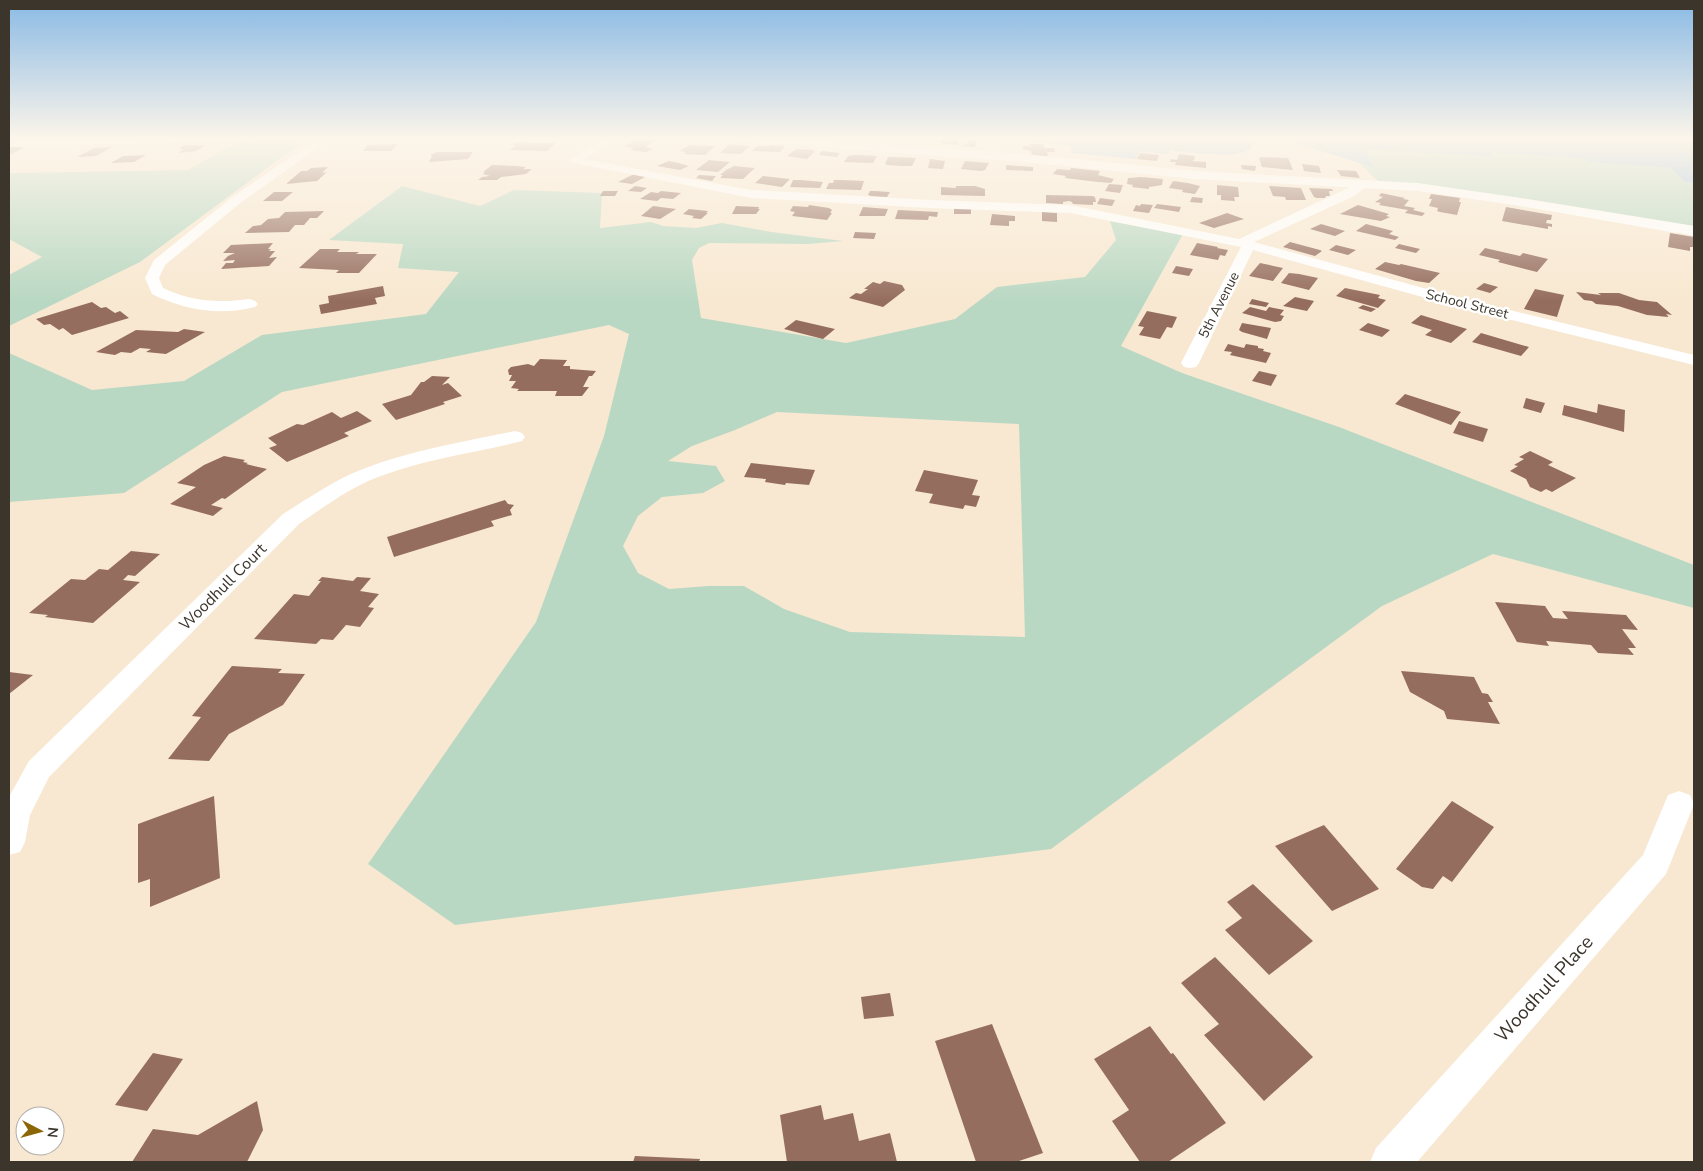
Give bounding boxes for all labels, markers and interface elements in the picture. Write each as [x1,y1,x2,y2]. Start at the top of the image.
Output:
street label: 5th Avenue [1194,268,1244,342]
street label: School Street [1424,285,1510,323]
street label: Woodhull Court [174,538,272,636]
street label: Woodhull Place [1489,930,1599,1048]
north arrow [15,1106,65,1156]
text: N [42,1126,62,1139]

